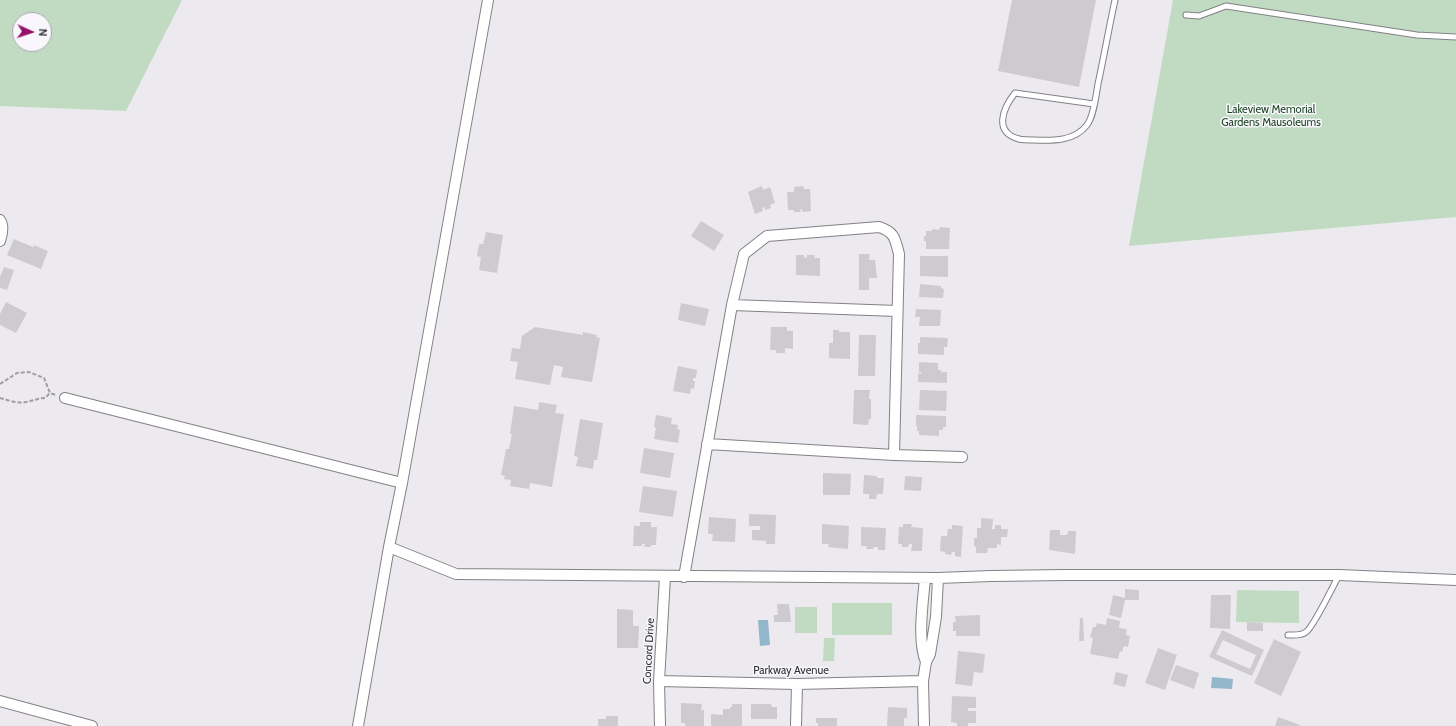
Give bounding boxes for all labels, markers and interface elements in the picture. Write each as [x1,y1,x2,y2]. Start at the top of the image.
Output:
north arrow [12,12,52,52]
text: N [36,28,50,37]
park label: Lakeview Memorial Gardens Mausoleums [1221,103,1321,129]
street label: Concord Drive [641,618,657,684]
street label: Parkway Avenue [753,664,829,678]

